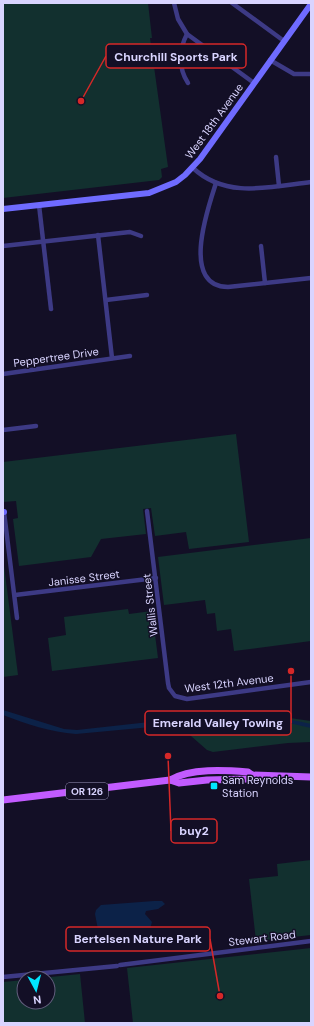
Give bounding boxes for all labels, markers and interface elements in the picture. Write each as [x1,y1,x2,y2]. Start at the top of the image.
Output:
callout: Churchill Sports Park [106,44,246,68]
text: Churchill Sports Park [114,49,238,65]
street label: West 18th Avenue [182,81,246,161]
street label: Peppertree Drive [12,344,100,370]
street label: Janisse Street [47,567,121,589]
street label: Wallis Street [139,573,161,637]
street label: West 12th Avenue [184,671,274,695]
callout: Emerald Valley Towing [145,711,291,735]
text: Emerald Valley Towing [153,715,283,731]
place label: Sam Reynolds Station [222,773,293,800]
marker: Sam Reynolds Station [209,781,219,791]
road number: OR 126 [66,783,108,799]
callout: buy2 [171,819,217,843]
text: buy2 [179,823,209,839]
callout: Bertelsen Nature Park [66,927,210,951]
street label: Stewart Road [228,927,297,949]
text: Bertelsen Nature Park [74,931,202,947]
north arrow [16,970,56,1010]
text: N [32,992,42,1007]

